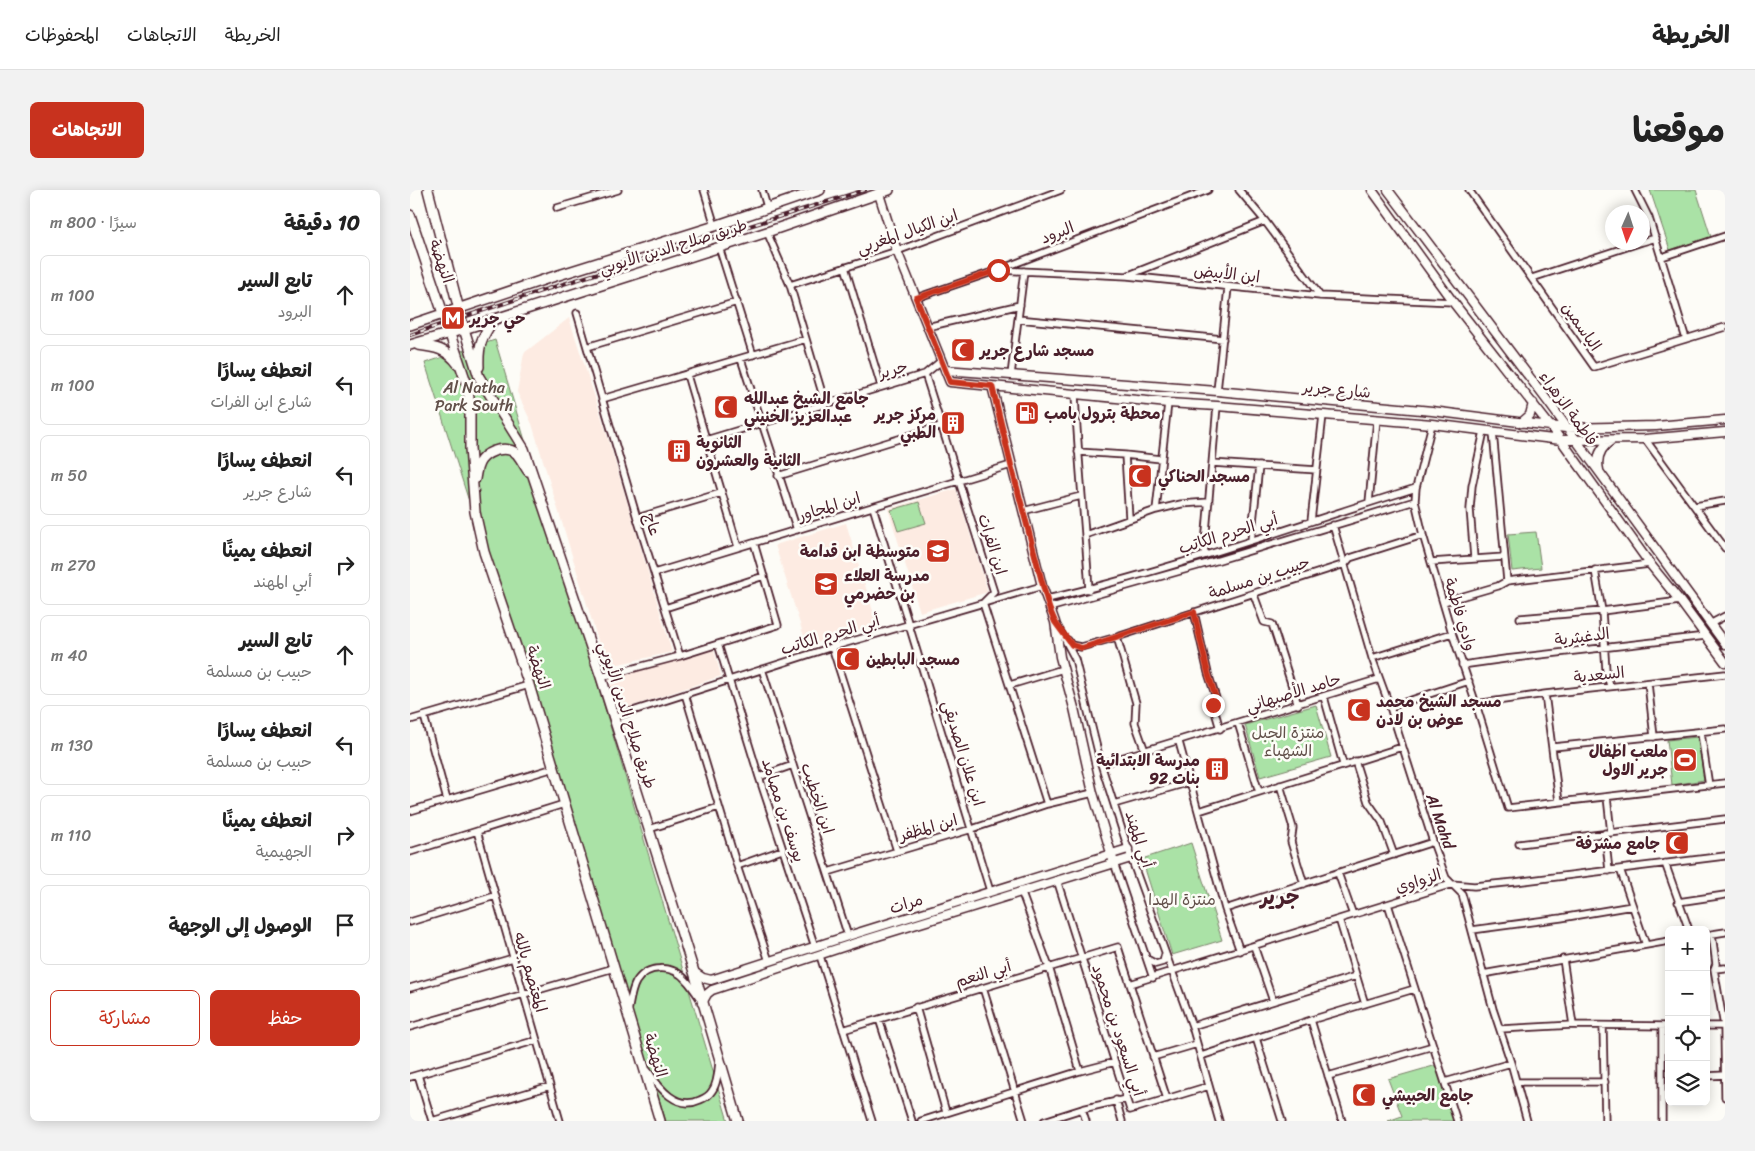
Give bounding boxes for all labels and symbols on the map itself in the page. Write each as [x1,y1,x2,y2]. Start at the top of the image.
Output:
street label: ابن الكيال المغربي [852,201,962,262]
north arrow [1605,205,1650,250]
street label: طريق صلاح الدين الأيوبي [596,210,751,283]
street label: البرود [1036,213,1078,252]
street label: النهضة [420,235,463,287]
street label: ابن الأبيض [1192,256,1262,291]
route start [987,259,1010,282]
street label: الياسمين [1554,295,1609,357]
place label: حي جرير [468,304,525,333]
metro station icon: حي جرير [440,305,466,331]
place label: مسجد شارع جرير [978,336,1094,365]
mosque icon: مسجد شارع جرير [950,337,976,363]
street label: جرير [873,352,911,388]
street label: فاطمة الزهراء [1531,364,1606,452]
street label: شارع جرير [1300,372,1372,407]
park label: Al Natha Park South [435,373,513,420]
place label: جامع الشيخ عبدالله عبدالعزيز الخنيني [744,384,869,431]
mosque icon: جامع الشيخ عبدالله عبدالعزيز الخنيني [713,394,739,420]
place label: محطة بترول بامب [1044,399,1161,428]
place label: مركز جرير الطبي [873,400,936,447]
fuel station icon: محطة بترول بامب [1014,400,1040,426]
building icon: مركز جرير الطبي [940,410,966,436]
place label: الثانوية الثانية والعشرون [696,428,801,475]
building icon: الثانوية الثانية والعشرون [666,438,692,464]
place label: مسجد الحناكي [1158,462,1250,491]
mosque icon: مسجد الحناكي [1127,463,1153,489]
street label: ابن المجاور [792,483,864,530]
street label: أبي الحرم الكاتب [1175,505,1282,562]
street label: عاج [635,509,670,539]
street label: ابن الفرات [969,510,1016,578]
place label: متوسطة ابن قدامة [800,537,920,566]
school or university icon: متوسطة ابن قدامة [925,538,951,564]
street label: حبيب بن مسلمة [1205,547,1314,608]
place label: مدرسة العلاء بن حضرمي [844,561,930,608]
school or university icon: مدرسة العلاء بن حضرمي [813,571,839,597]
street label: وادي فاطمة [1436,574,1485,654]
street label: أبي الحرم الكاتب [777,606,884,663]
street label: الدغيثرية [1553,619,1611,654]
street label: طريق صلاح الدين الأيوبي [590,638,665,793]
street label: النهضة [518,641,559,693]
place label: مسجد البابطين [866,645,960,674]
mosque icon: مسجد البابطين [835,646,861,672]
street label: السعدية [1572,657,1626,692]
street label: حامد الأصبهاني [1242,664,1344,721]
place label: مسجد الشيخ محمد عوض بن لادن [1376,687,1501,734]
route end [1202,694,1225,717]
street label: ابن علان الصديقي [934,697,993,810]
mosque icon: مسجد الشيخ محمد عوض بن لادن [1346,697,1372,723]
park label: منتزة الجبل الشهباء [1252,718,1324,765]
place label: ملعب اطفال جرير الاول [1589,737,1668,784]
place label: مدرسة الابتدائية 92 بنات [1096,746,1200,793]
sports icon: ملعب اطفال جرير الاول [1672,747,1698,773]
street label: يوسف بن مصامد [753,754,814,866]
building icon: مدرسة الابتدائية 92 بنات [1204,756,1230,782]
street label: ابن الخطيب [792,759,843,837]
street label: Al Mahd [1417,788,1464,854]
street label: ابن المظفر [893,805,961,850]
street label: أبي المهند [1117,807,1162,872]
place label: جامع مشرفة [1576,829,1660,858]
mosque icon: جامع مشرفة [1664,830,1690,856]
street label: الزواوي [1391,860,1445,901]
district label: جرير [1259,878,1299,916]
street label: مرات [886,885,927,922]
park label: منتزة الهدا [1148,885,1216,914]
street label: المعتصم بالله [505,928,556,1016]
street label: أبي النعم [951,951,1015,996]
street label: أبي السعود بن محمود [1083,960,1154,1100]
street label: النهضة [635,1029,676,1081]
place label: جامع الحبيشي [1382,1081,1473,1110]
mosque icon: جامع الحبيشي [1351,1082,1377,1108]

